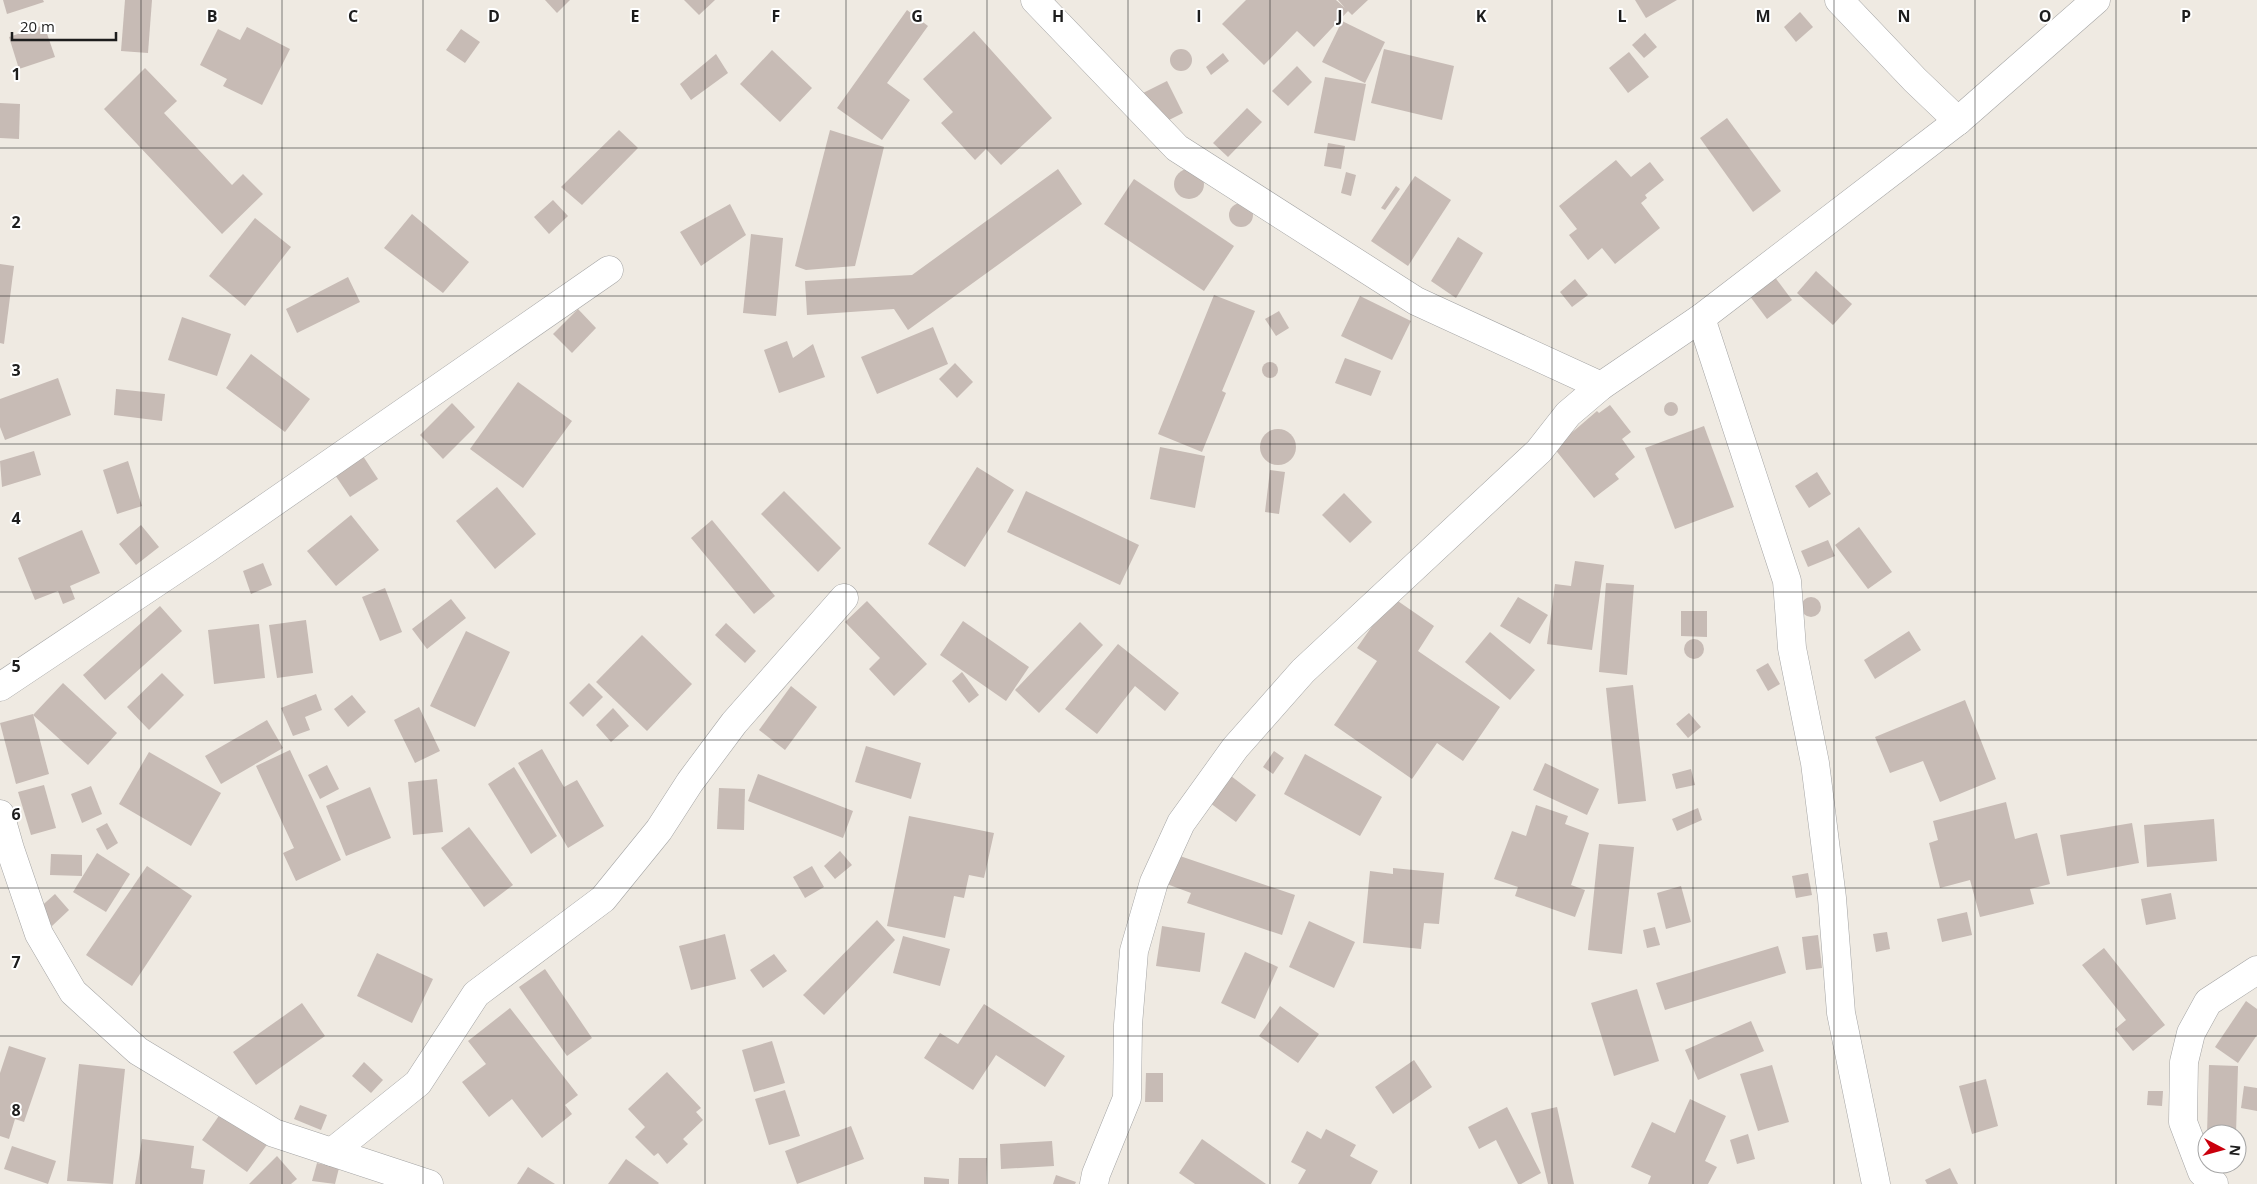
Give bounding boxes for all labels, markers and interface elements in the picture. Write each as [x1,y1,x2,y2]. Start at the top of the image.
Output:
text: B [207,5,217,27]
text: C [348,5,358,27]
text: D [488,5,500,27]
text: E [631,5,640,27]
text: F [772,5,780,27]
text: G [911,5,923,27]
text: H [1052,5,1064,27]
text: I [1196,5,1202,27]
text: J [1335,5,1343,27]
text: K [1476,5,1487,27]
text: L [1617,5,1627,27]
text: M [1755,5,1771,27]
text: N [1897,5,1911,27]
text: O [2039,5,2051,27]
text: P [2181,5,2191,27]
scale bar [12,10,116,42]
text: 20 m [20,16,55,36]
text: 1 [11,63,21,85]
text: 2 [11,211,21,233]
text: 3 [11,359,21,381]
text: 4 [11,507,21,529]
text: 5 [11,655,21,677]
text: 6 [11,803,21,825]
text: 7 [11,951,21,973]
text: 8 [11,1099,21,1121]
north arrow [2197,1124,2247,1174]
text: N [2225,1144,2245,1157]

